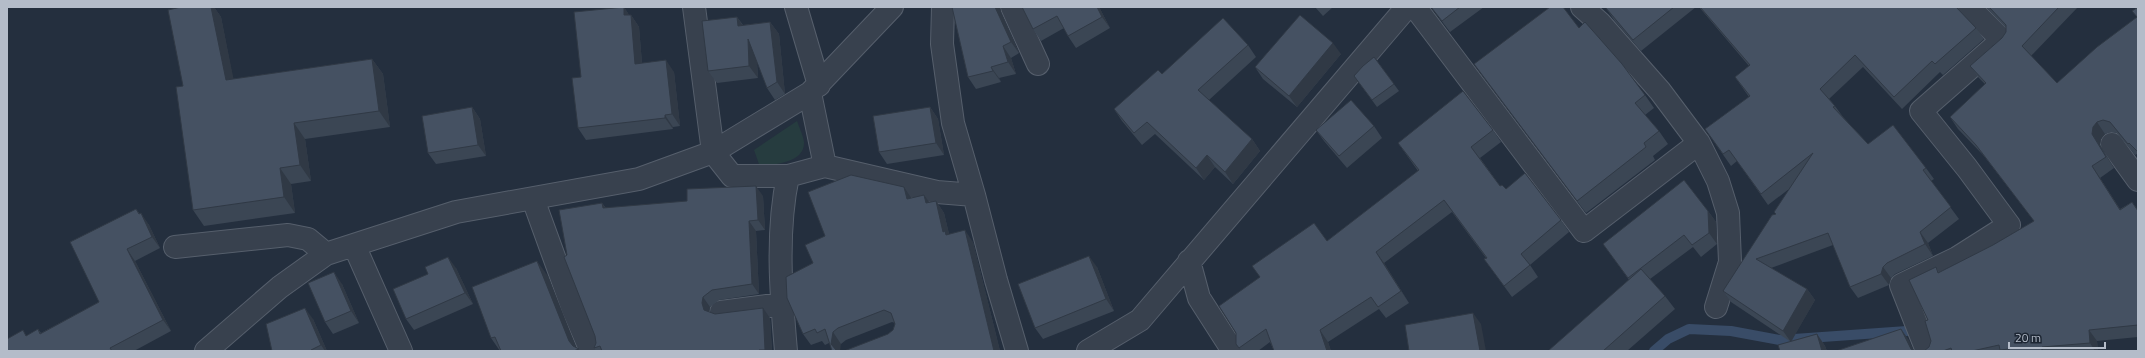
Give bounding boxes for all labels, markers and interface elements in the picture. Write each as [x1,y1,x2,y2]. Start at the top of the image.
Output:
scale bar [2009,324,2105,350]
text: 20 m [2015,328,2041,347]

